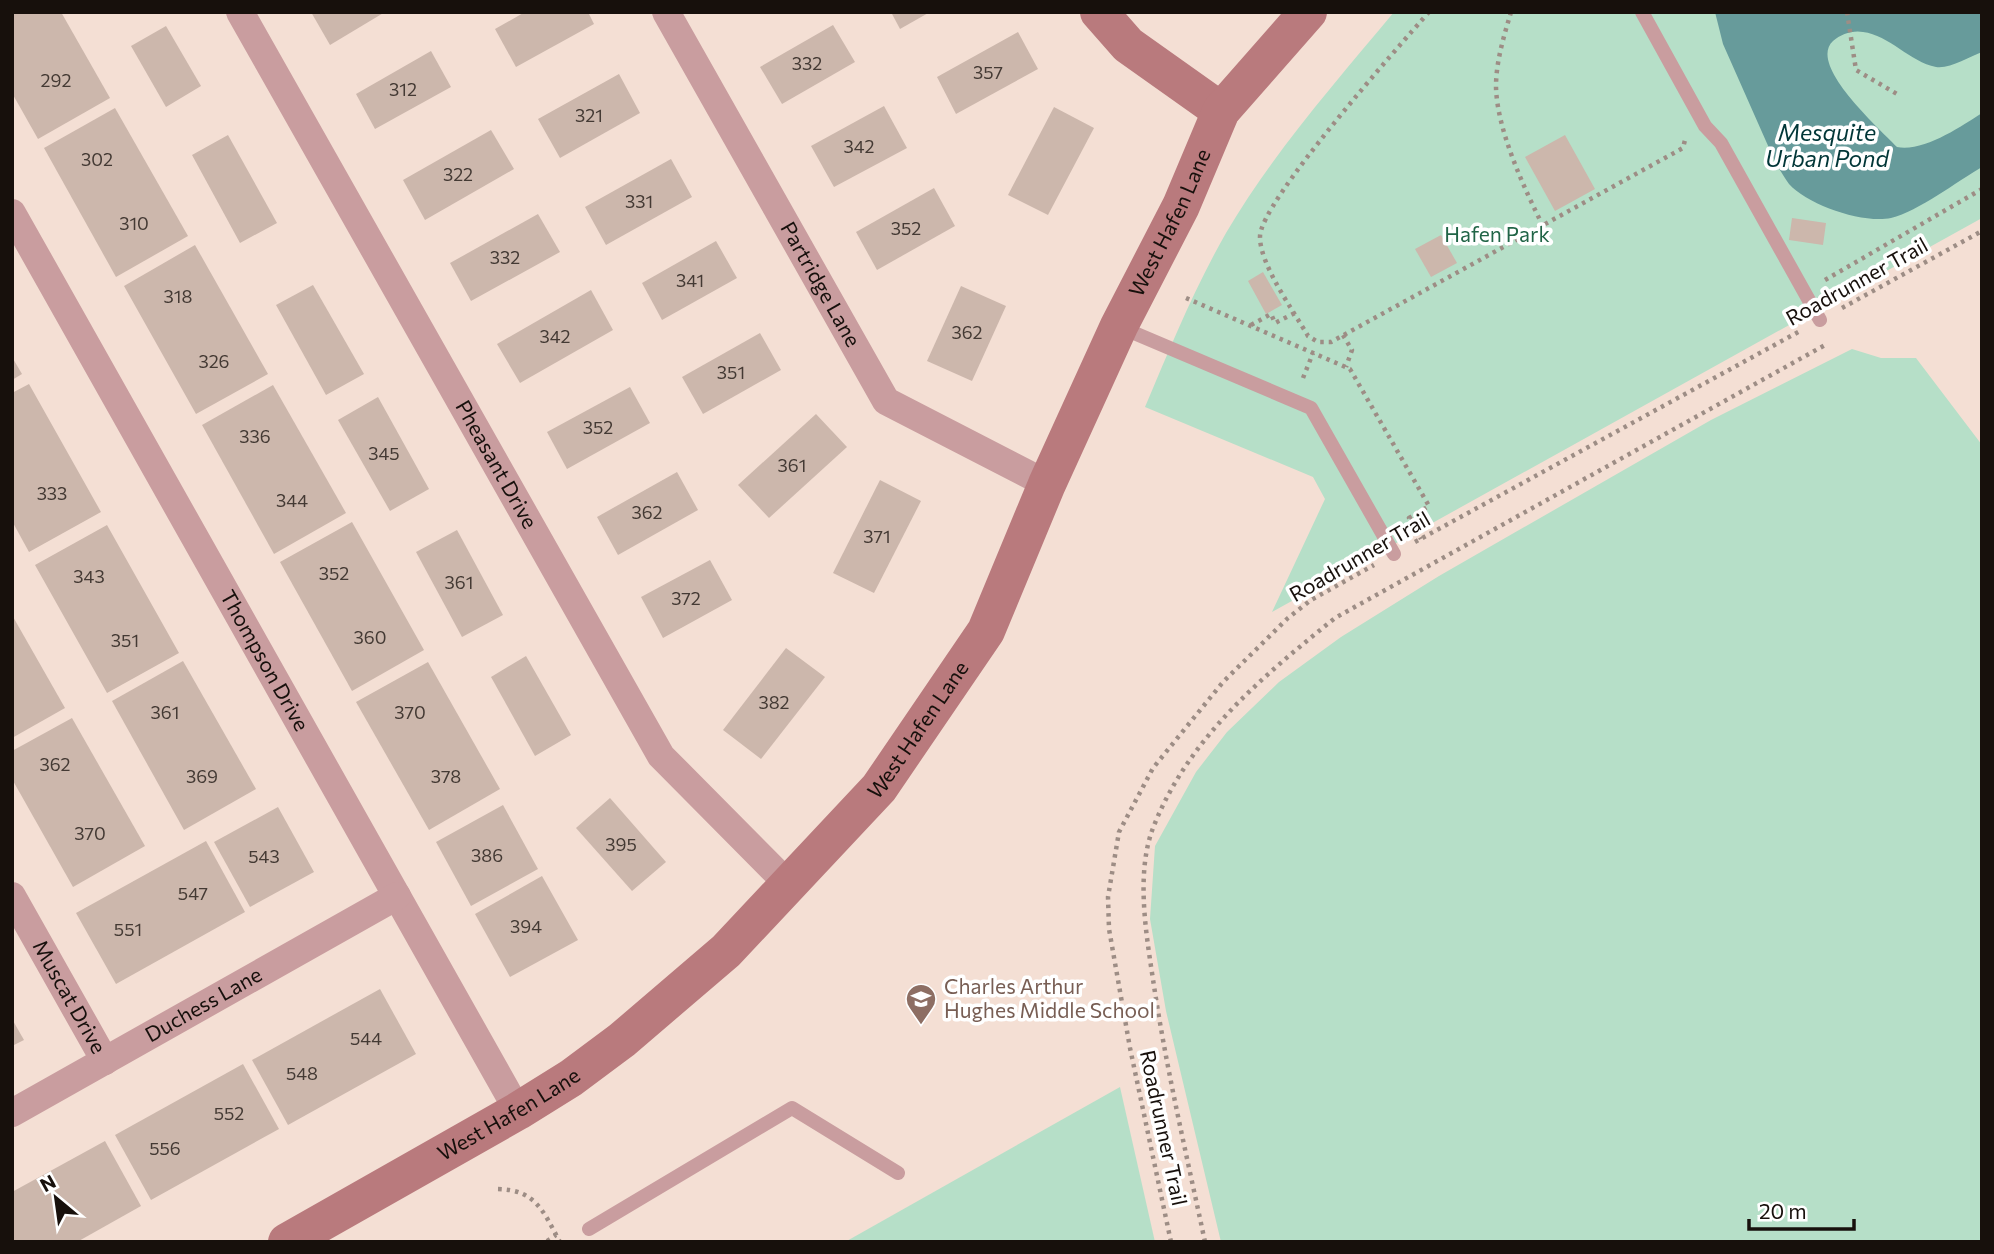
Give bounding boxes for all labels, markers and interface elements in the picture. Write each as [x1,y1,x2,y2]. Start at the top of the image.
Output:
house number: 332 [792,52,822,74]
house number: 357 [973,61,1003,83]
house number: 292 [41,69,71,91]
house number: 312 [389,78,417,100]
house number: 321 [575,104,603,126]
water label: Mesquite Urban Pond [1765,118,1890,172]
house number: 342 [844,135,874,157]
street label: West Hafen Lane [1122,145,1215,300]
house number: 302 [81,148,113,170]
house number: 322 [443,163,473,185]
house number: 331 [625,190,653,212]
house number: 310 [119,212,149,234]
street label: Partridge Lane [776,217,867,351]
house number: 352 [891,217,921,239]
park label: Hafen Park [1444,221,1550,246]
street label: Roadrunner Trail [1781,231,1932,330]
house number: 332 [490,246,520,268]
house number: 341 [676,269,704,291]
house number: 318 [164,285,193,307]
house number: 362 [951,321,983,343]
house number: 342 [540,325,570,347]
house number: 326 [198,350,230,372]
house number: 351 [717,361,745,383]
street label: Pheasant Drive [451,395,544,532]
house number: 352 [583,416,613,438]
house number: 336 [239,425,271,447]
house number: 345 [368,442,400,464]
house number: 361 [778,454,806,476]
house number: 333 [37,482,67,504]
house number: 344 [276,489,308,511]
house number: 362 [631,501,663,523]
street label: Roadrunner Trail [1284,505,1434,606]
house number: 371 [863,525,891,547]
house number: 352 [319,562,349,584]
house number: 343 [73,565,105,587]
house number: 361 [445,571,473,593]
street label: Thompson Drive [216,585,315,735]
house number: 372 [671,587,701,609]
house number: 360 [354,626,386,648]
house number: 351 [111,629,139,651]
street label: West Hafen Lane [862,656,973,803]
house number: 382 [758,691,790,713]
house number: 361 [151,701,179,723]
house number: 370 [394,701,426,723]
house number: 362 [39,753,71,775]
house number: 369 [186,765,218,787]
house number: 378 [431,765,461,787]
house number: 370 [74,822,106,844]
house number: 395 [605,833,637,855]
house number: 386 [471,844,503,866]
house number: 543 [248,845,280,867]
house number: 547 [178,882,208,904]
house number: 394 [510,915,542,937]
house number: 551 [114,918,142,940]
street label: Muscat Drive [28,935,112,1057]
street label: Duchess Lane [140,961,266,1046]
place label: Charles Arthur Hughes Middle School [944,973,1155,1022]
school or university icon: Charles Arthur Hughes Middle School [904,982,938,1026]
house number: 544 [350,1027,382,1049]
street label: Roadrunner Trail [1136,1048,1193,1208]
house number: 548 [286,1062,318,1084]
street label: West Hafen Lane [433,1062,584,1165]
house number: 552 [214,1102,244,1124]
house number: 556 [149,1137,181,1159]
north arrow [21,1163,91,1233]
text: N [36,1169,59,1196]
scale bar [1749,1188,1854,1232]
text: 20 m [1759,1198,1807,1223]

